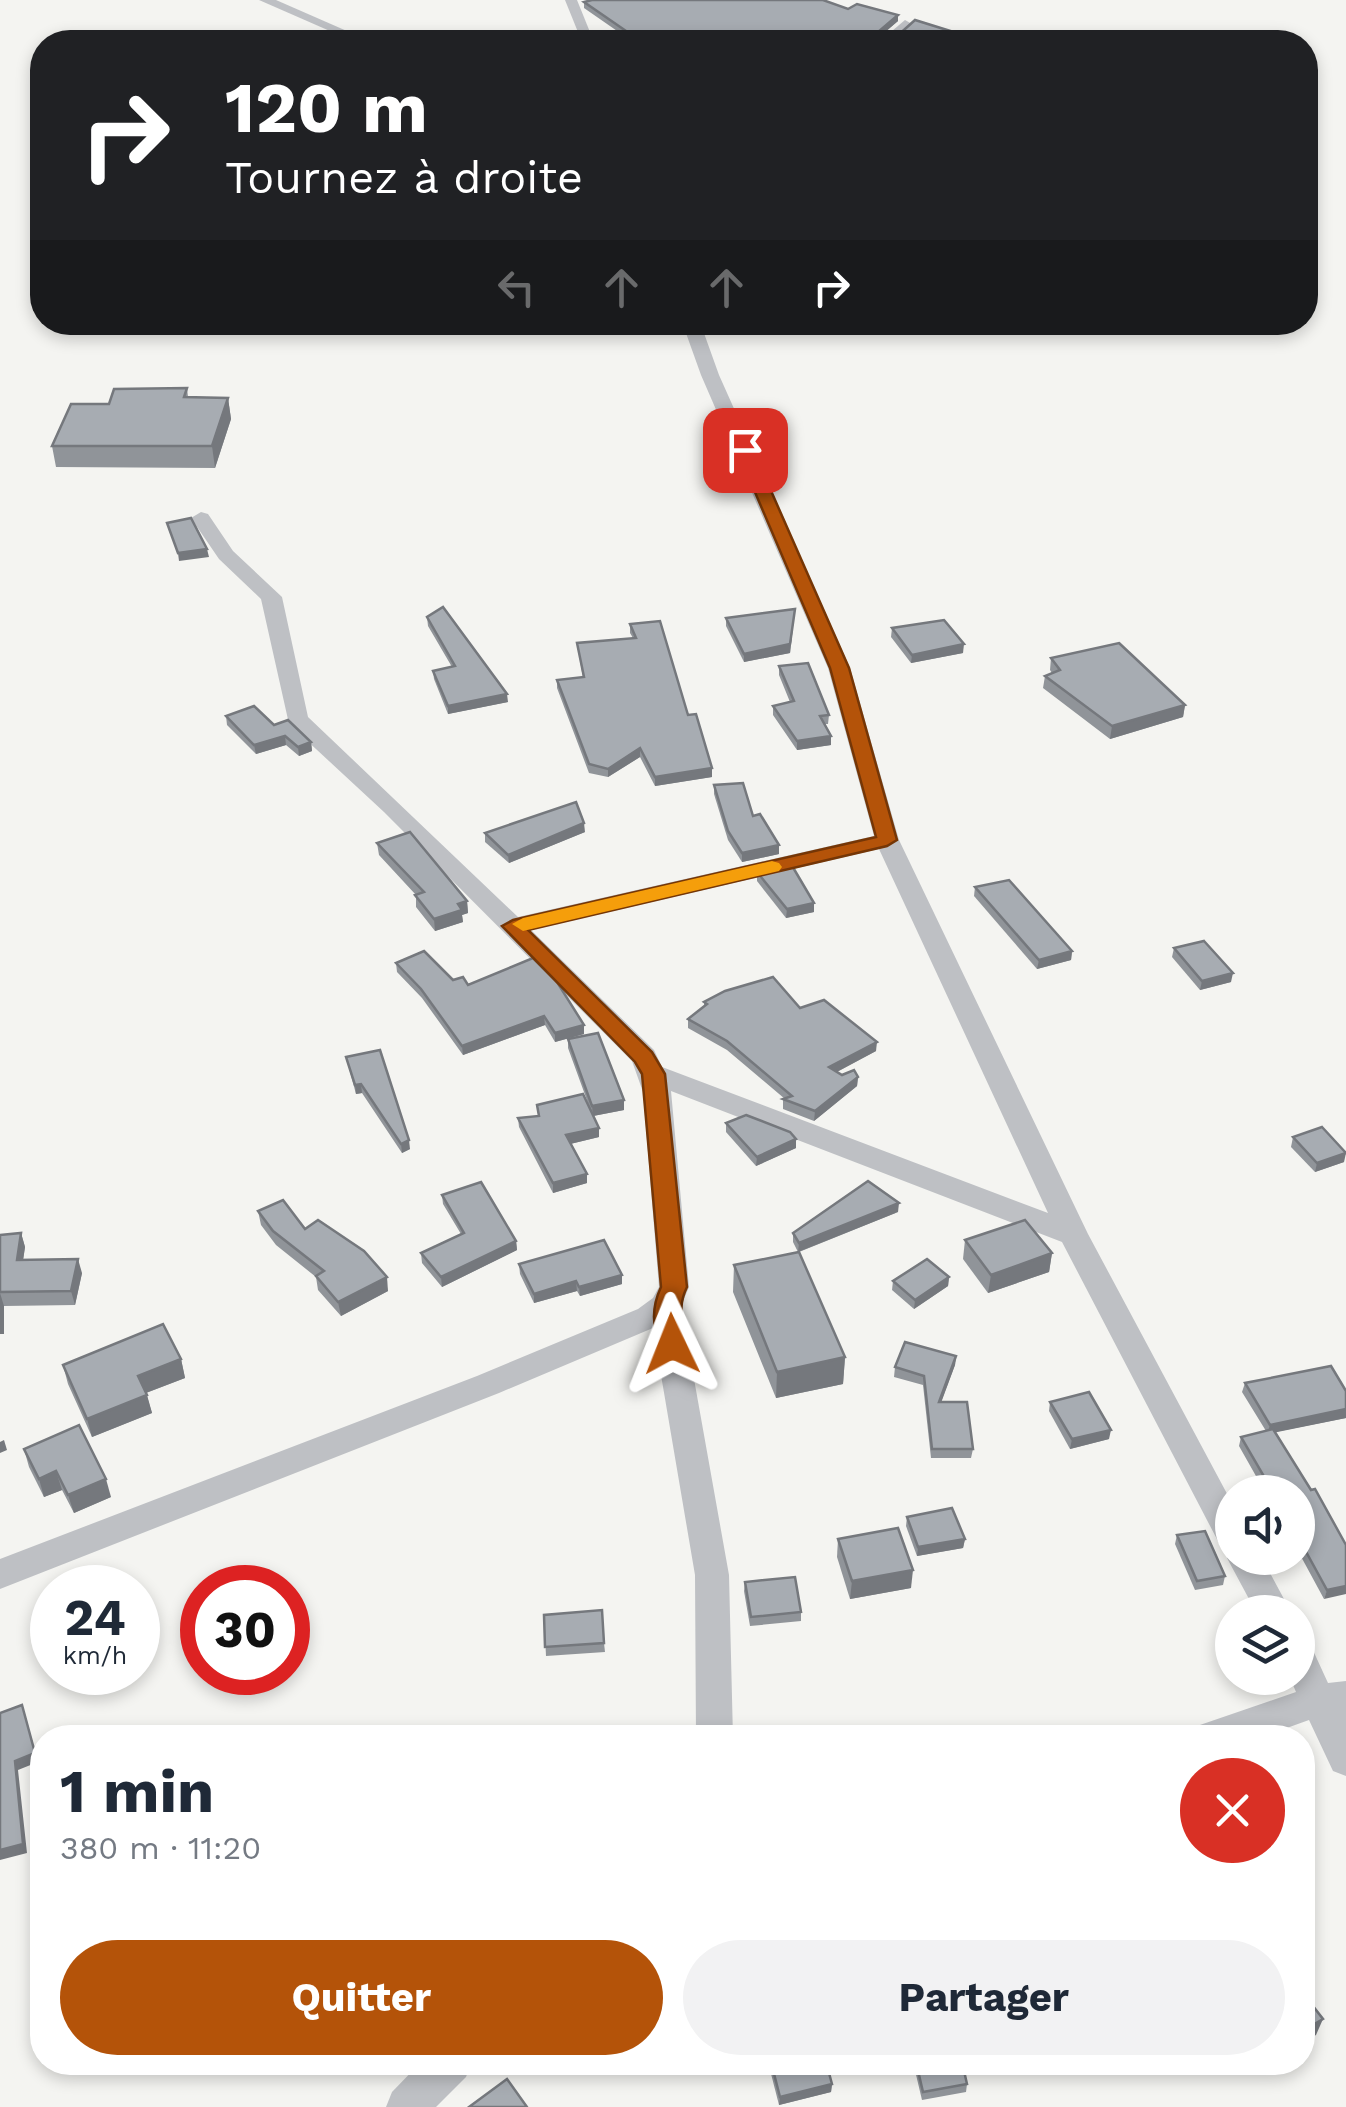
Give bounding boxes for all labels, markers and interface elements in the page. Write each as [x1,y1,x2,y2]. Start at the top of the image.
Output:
text: 120 m [225,67,428,149]
icon: right [60,70,190,200]
text: Tournez à droite [225,151,583,204]
icon: left [489,260,544,315]
icon: ahead [594,260,649,315]
icon: ahead [699,260,754,315]
icon: right [804,260,859,315]
pin [703,408,788,493]
icon: arrive [718,423,773,478]
position arrow [620,1292,724,1396]
map controls [1215,1475,1315,1695]
button: sound [1215,1475,1315,1575]
speed limit sign: 30 [180,1565,310,1695]
text: 24 [64,1588,126,1647]
button: layers [1215,1595,1315,1695]
text: km/h [63,1641,127,1670]
text: 1 min [60,1756,214,1827]
button: close [1180,1758,1285,1863]
text: 380 m · 11:20 [60,1829,261,1867]
button: Quitter [60,1940,663,2055]
button: Partager [683,1940,1285,2055]

